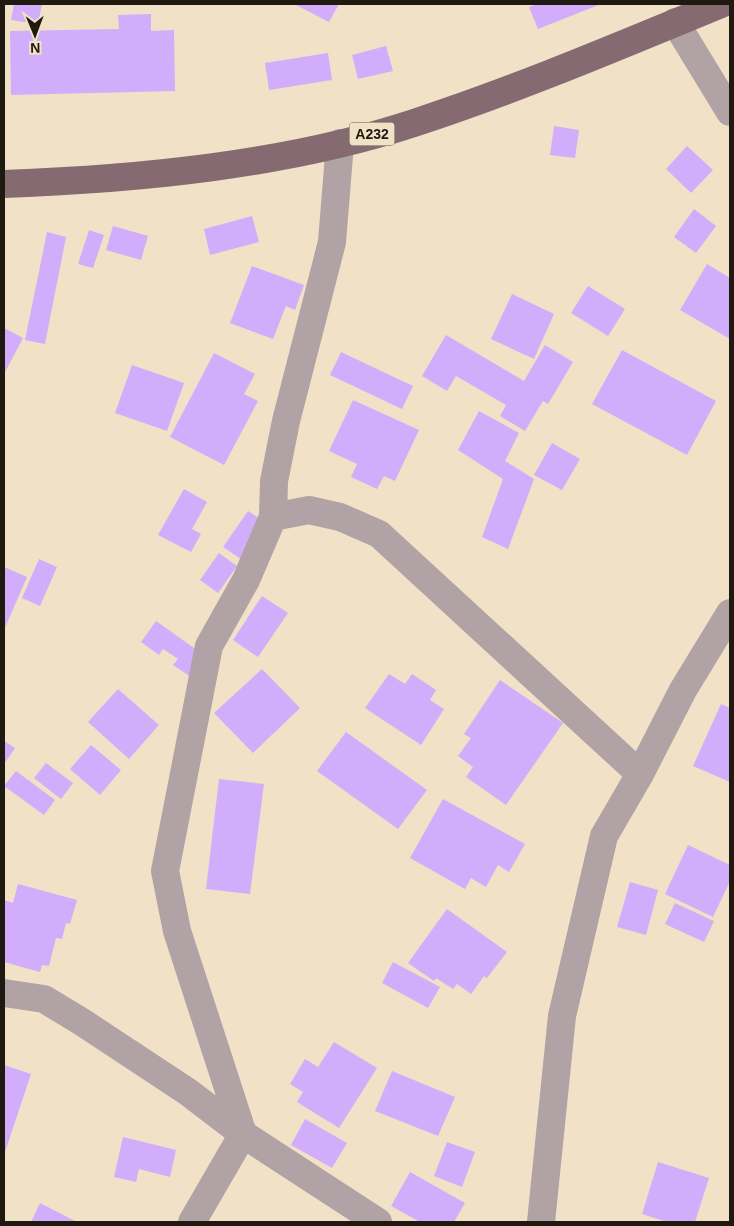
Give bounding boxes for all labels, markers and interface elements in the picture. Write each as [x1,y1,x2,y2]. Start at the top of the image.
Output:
north arrow [10,10,60,60]
text: N [30,40,40,56]
road number: A232 [350,122,394,146]

